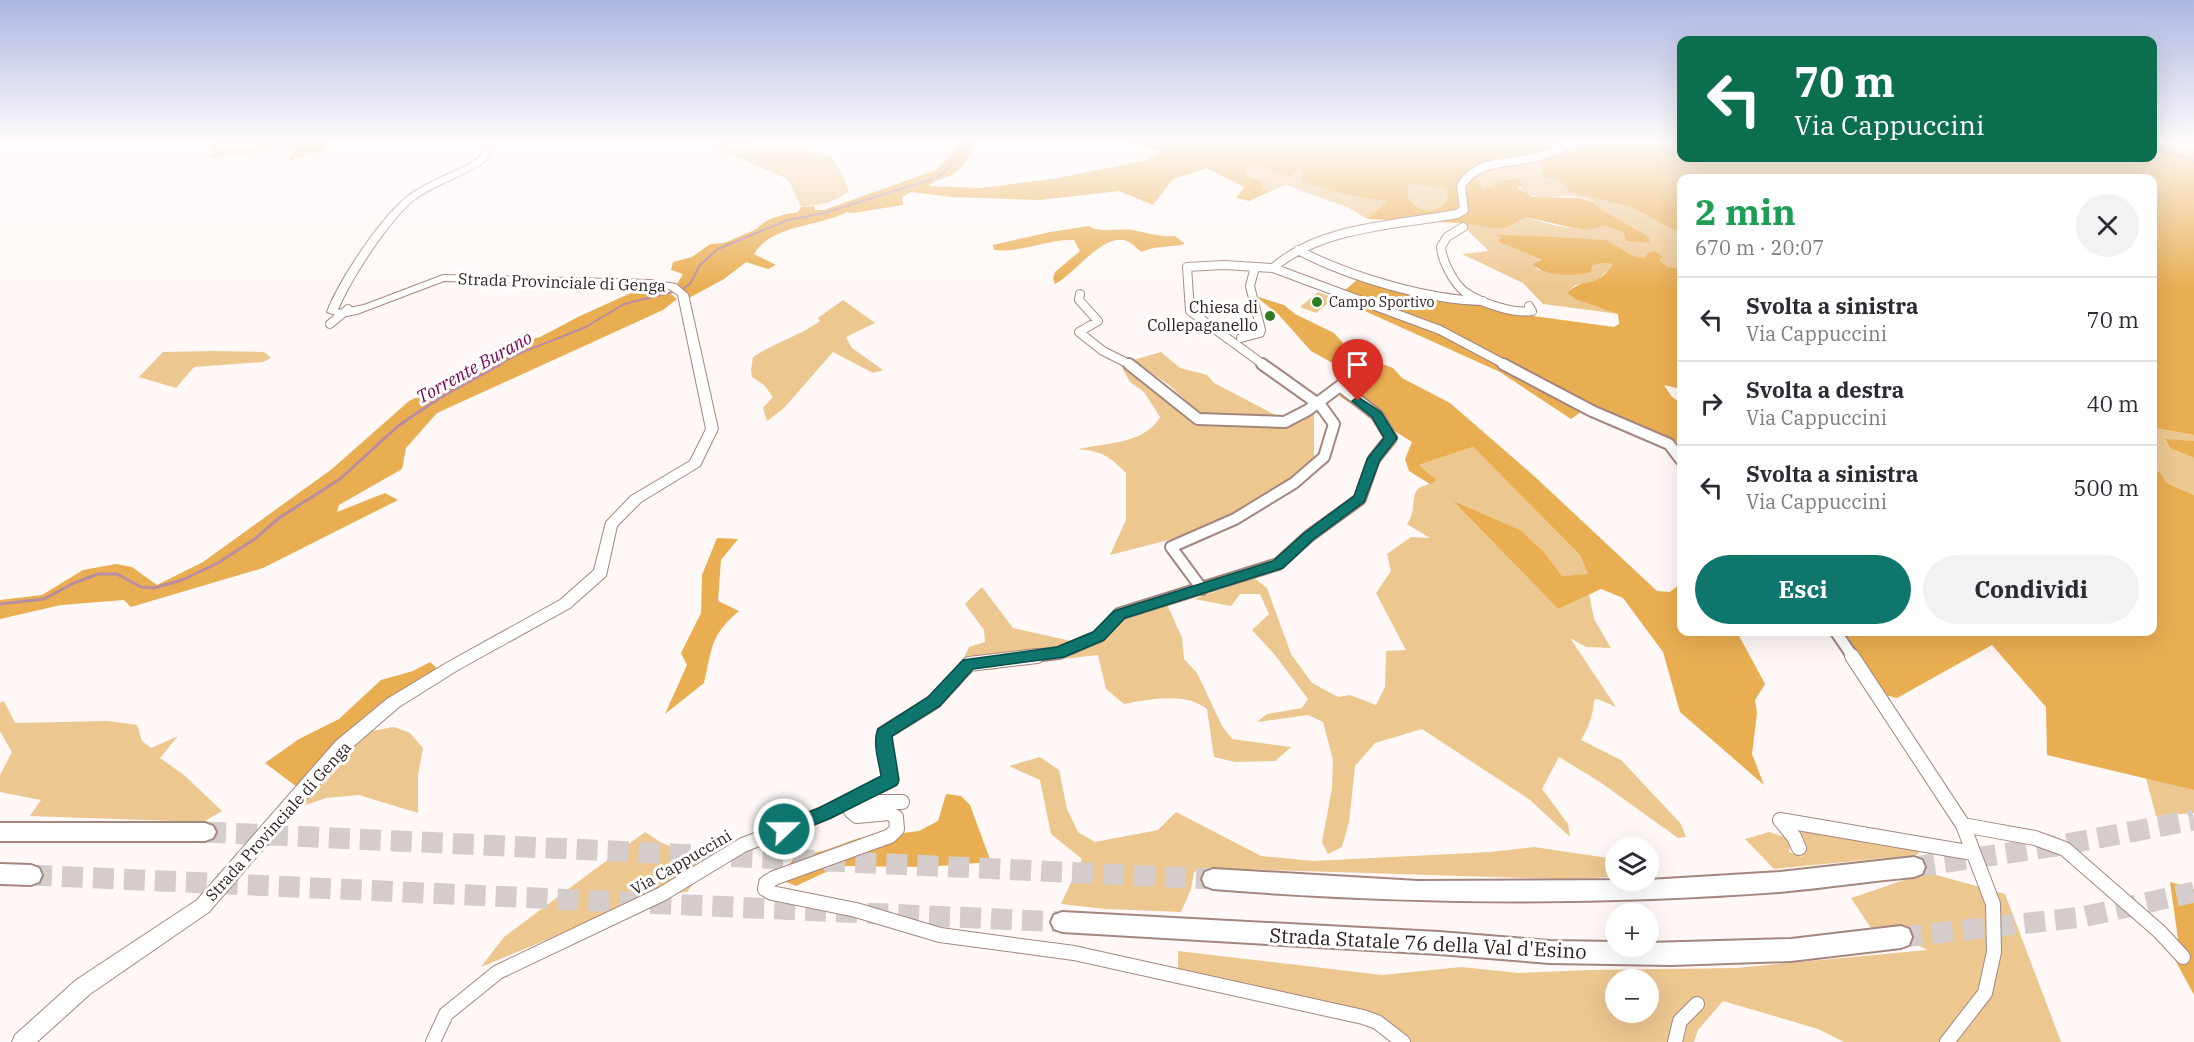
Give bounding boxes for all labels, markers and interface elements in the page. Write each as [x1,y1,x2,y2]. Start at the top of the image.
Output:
text: 70 m [1794,54,1895,109]
icon: left [1695,60,1773,138]
text: Via Cappuccini [1794,107,1985,142]
text: 2 min [1695,188,1796,235]
button: close [2076,194,2139,257]
text: 670 m · 20:07 [1695,234,1824,261]
street label: Strada Provinciale di Genga [458,268,667,296]
text: Svolta a sinistra [1746,291,1919,320]
place label: Campo Sportivo [1329,293,1435,311]
marker: Campo Sportivo [1310,295,1324,309]
place label: Chiesa di Collepaganello [1147,297,1258,335]
icon: left [1695,303,1728,336]
text: 70 m [2087,305,2139,334]
marker: Chiesa di Collepaganello [1263,309,1277,323]
text: Via Cappuccini [1746,320,1887,347]
water label: Torrente Burano [412,326,536,408]
pin [1332,339,1383,401]
icon: arrive [1341,348,1374,381]
text: Svolta a destra [1746,375,1904,404]
icon: right [1695,387,1728,420]
text: 40 m [2087,389,2139,418]
text: Via Cappuccini [1746,404,1887,431]
text: Svolta a sinistra [1746,459,1919,488]
icon: left [1695,471,1728,504]
text: 500 m [2073,473,2139,502]
text: Via Cappuccini [1746,488,1887,515]
button: Esci [1695,555,1911,624]
button: Condividi [1923,555,2139,624]
street label: Strada Provinciale di Genga [201,737,355,905]
position arrow [752,797,816,861]
street label: Via Cappuccini [627,825,735,899]
map controls [1605,837,1659,1023]
button: layers [1605,837,1659,891]
button: + [1605,903,1659,957]
street label: Strada Statale 76 della Val d'Esino [1269,921,1587,965]
button: − [1605,969,1659,1023]

